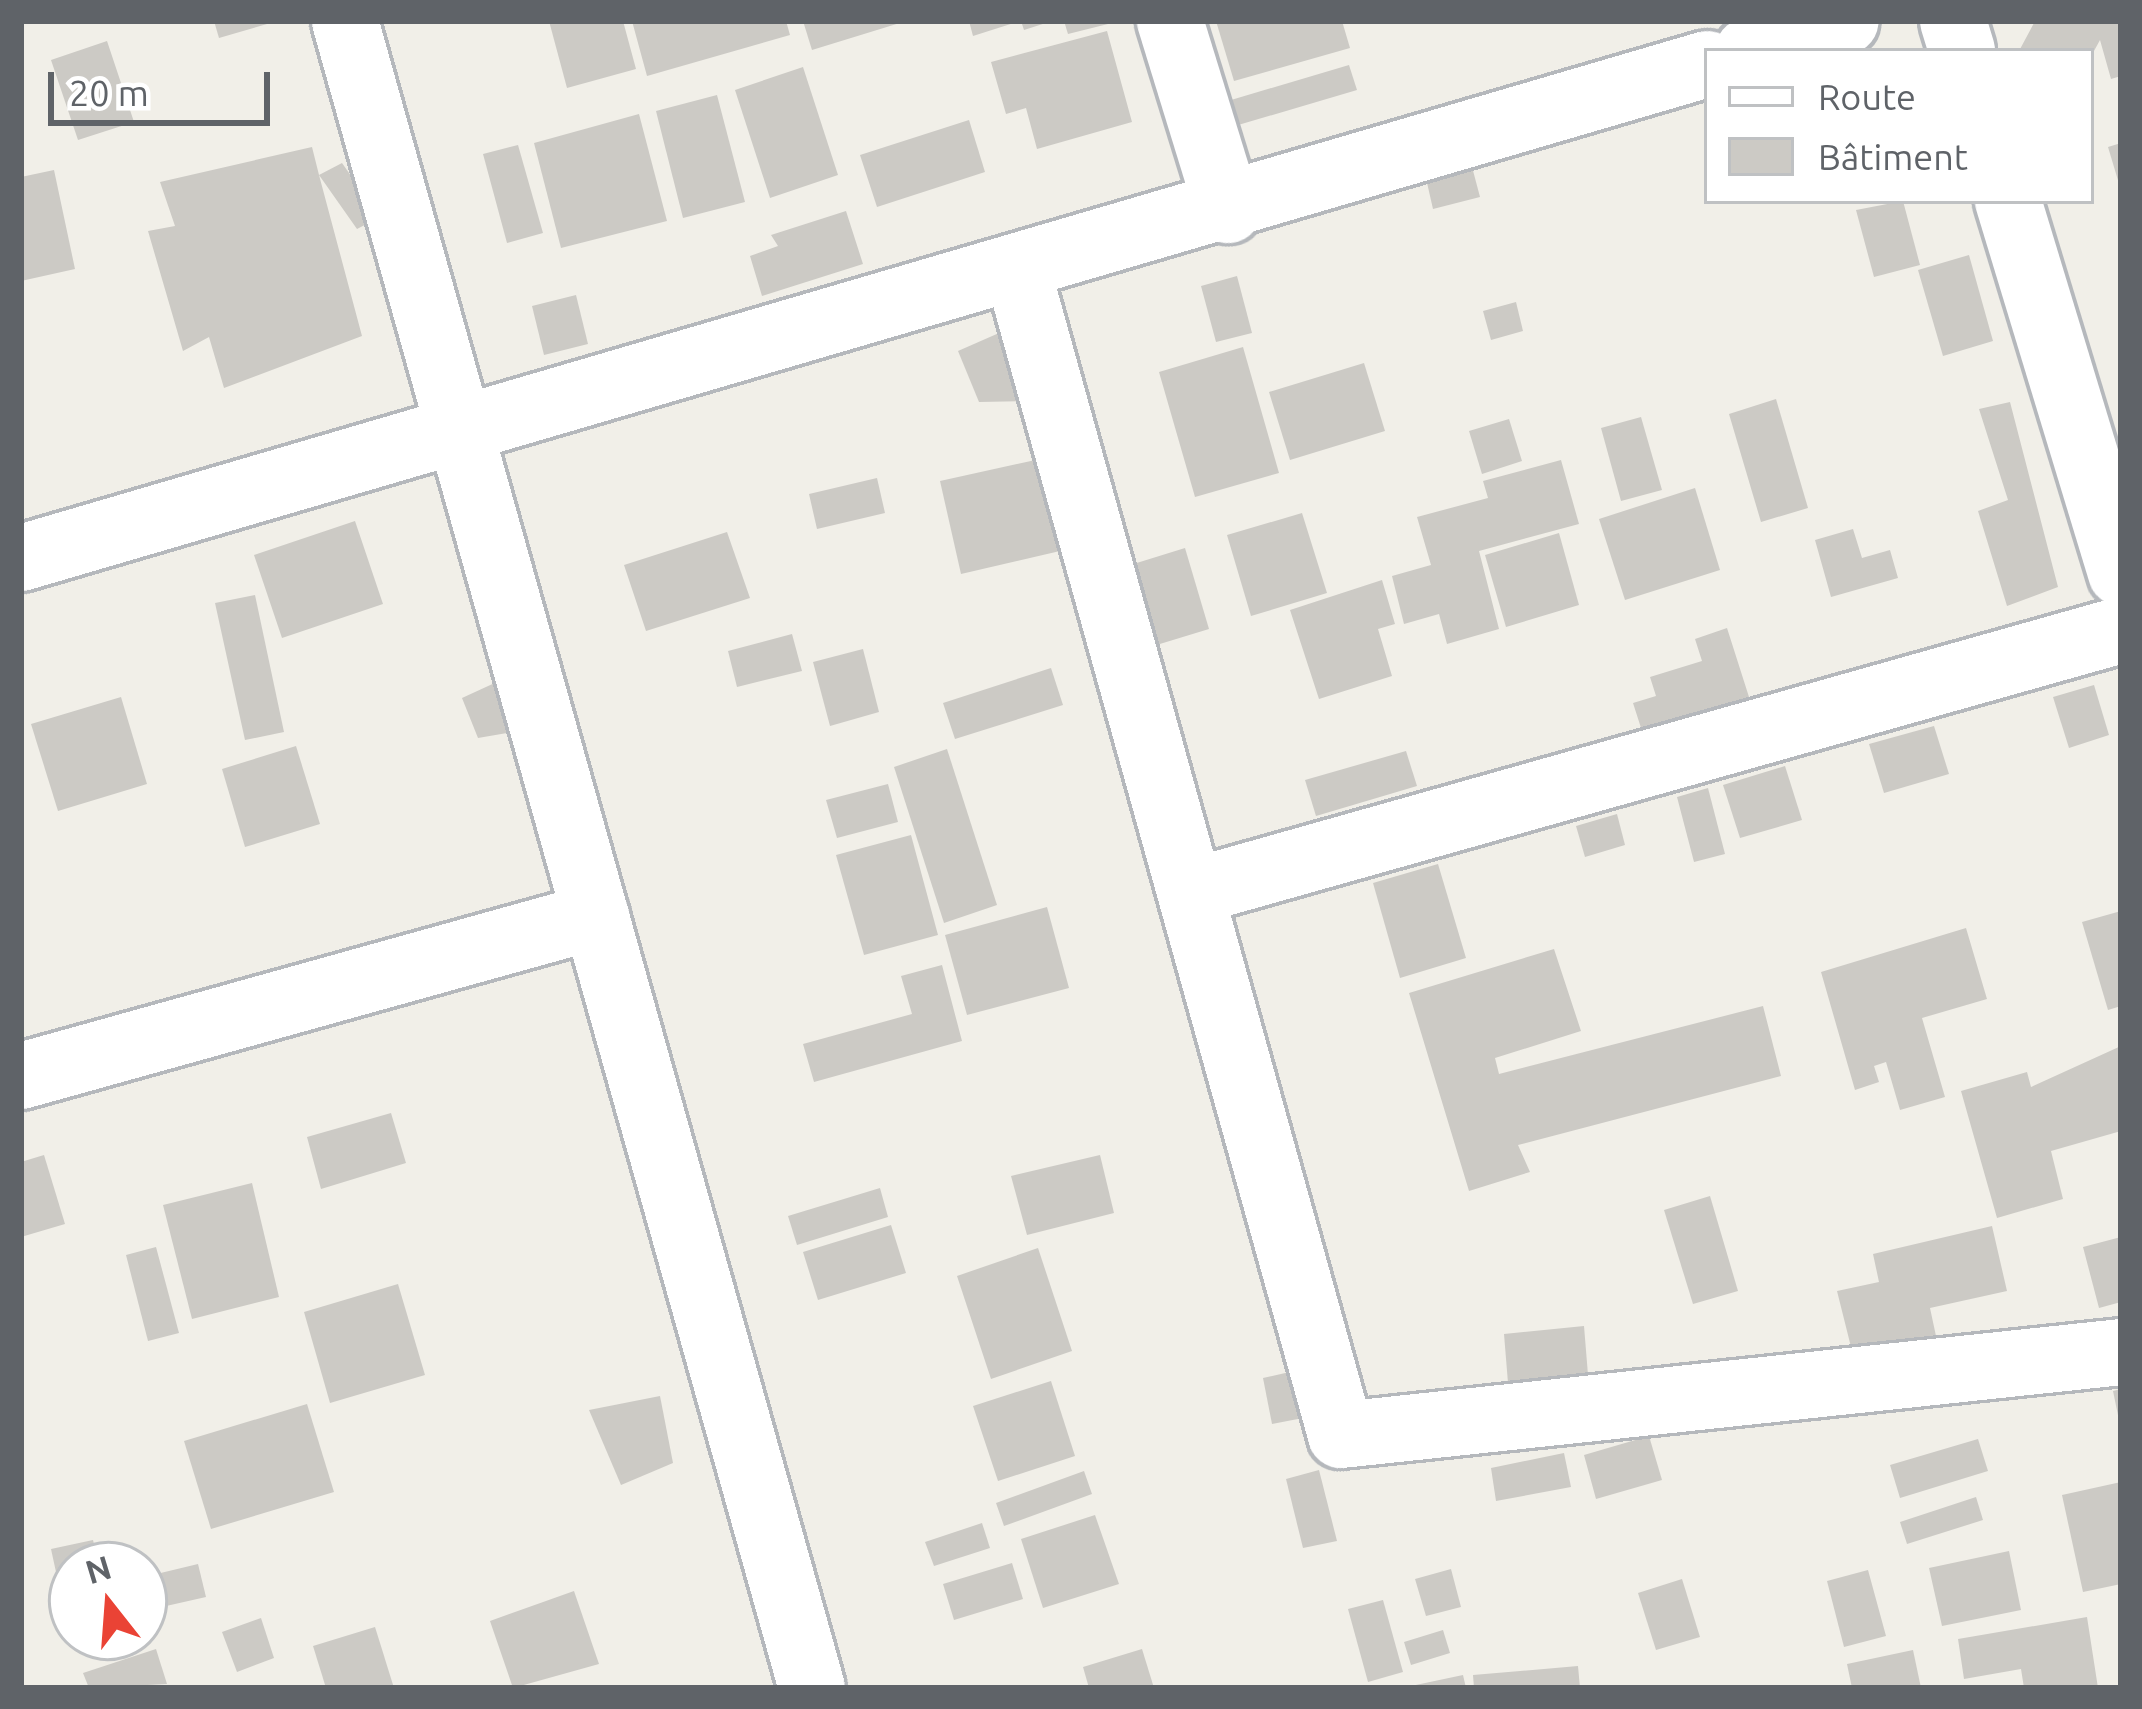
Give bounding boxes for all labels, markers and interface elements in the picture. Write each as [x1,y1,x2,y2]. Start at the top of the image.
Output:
scale bar [54,48,276,122]
legend [1704,48,2094,204]
text: 20 m [69,72,149,113]
text: Route [1818,76,1916,117]
text: Bâtiment [1818,136,1968,177]
north arrow [48,1541,168,1661]
text: N [81,1548,115,1590]

